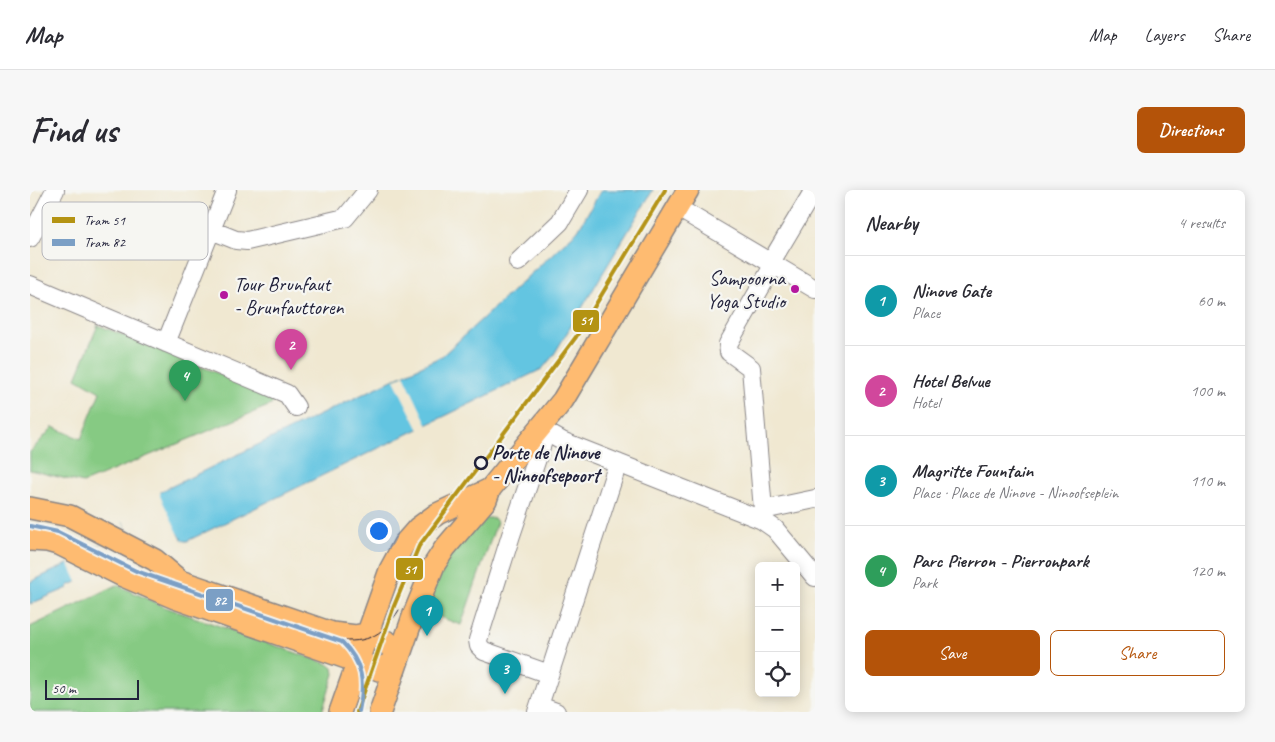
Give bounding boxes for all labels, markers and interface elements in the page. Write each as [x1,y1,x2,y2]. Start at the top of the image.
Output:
text: Map [25,20,62,50]
text: Map [1089,24,1117,46]
text: Layers [1145,24,1184,46]
text: Share [1212,24,1250,46]
button: Directions [1137,107,1245,153]
text: Find us [30,108,117,153]
legend [42,202,208,260]
text: Nearby [865,210,918,236]
text: Tram 51 [84,212,126,229]
text: 4 results [1178,213,1225,233]
text: Tram 82 [84,234,127,251]
place label: Sampoorna Yoga Studio [707,266,787,314]
place label: Tour Brunfaut - Brunfauttoren [234,272,345,320]
text: Ninove Gate [912,279,991,303]
marker: Sampoorna Yoga Studio [789,283,801,295]
marker: Tour Brunfaut - Brunfauttoren [218,289,230,301]
text: 1 [877,291,885,311]
text: 60 m [1198,291,1225,311]
text: Place [912,303,940,323]
line badge: 51 [572,309,600,333]
text: 51 [580,312,594,329]
pin: 2 [275,329,307,370]
pin: 4 [169,360,201,401]
text: Hotel Belvue [912,369,990,393]
text: 2 [877,381,885,401]
text: 100 m [1191,381,1225,401]
text: Hotel [912,393,940,413]
place label: Porte de Ninove - Ninoofsepoort [492,440,603,488]
marker: Porte de Ninove - Ninoofsepoort [474,456,488,470]
text: Magritte Fountain [912,459,1033,483]
text: 3 [877,471,885,491]
text: 110 m [1191,471,1225,491]
text: Place · Place de Ninove - Ninoofseplein [912,483,1118,503]
your location [366,518,392,544]
text: Parc Pierron - Pierronpark [912,549,1089,573]
line badge: 51 [395,557,424,581]
text: 51 [404,561,418,578]
text: 4 [877,561,885,581]
text: 120 m [1191,561,1225,581]
map controls [755,562,800,697]
button: + [755,562,800,607]
text: Park [912,573,937,593]
line badge: 82 [205,588,234,612]
text: 82 [214,592,228,609]
pin: 1 [411,595,443,636]
button: − [755,607,800,652]
button: Save [865,630,1040,676]
button: Share [1050,630,1225,676]
button: locate [755,652,800,697]
pin: 3 [489,653,521,694]
scale bar [45,677,139,700]
text: 50 m [52,680,76,697]

